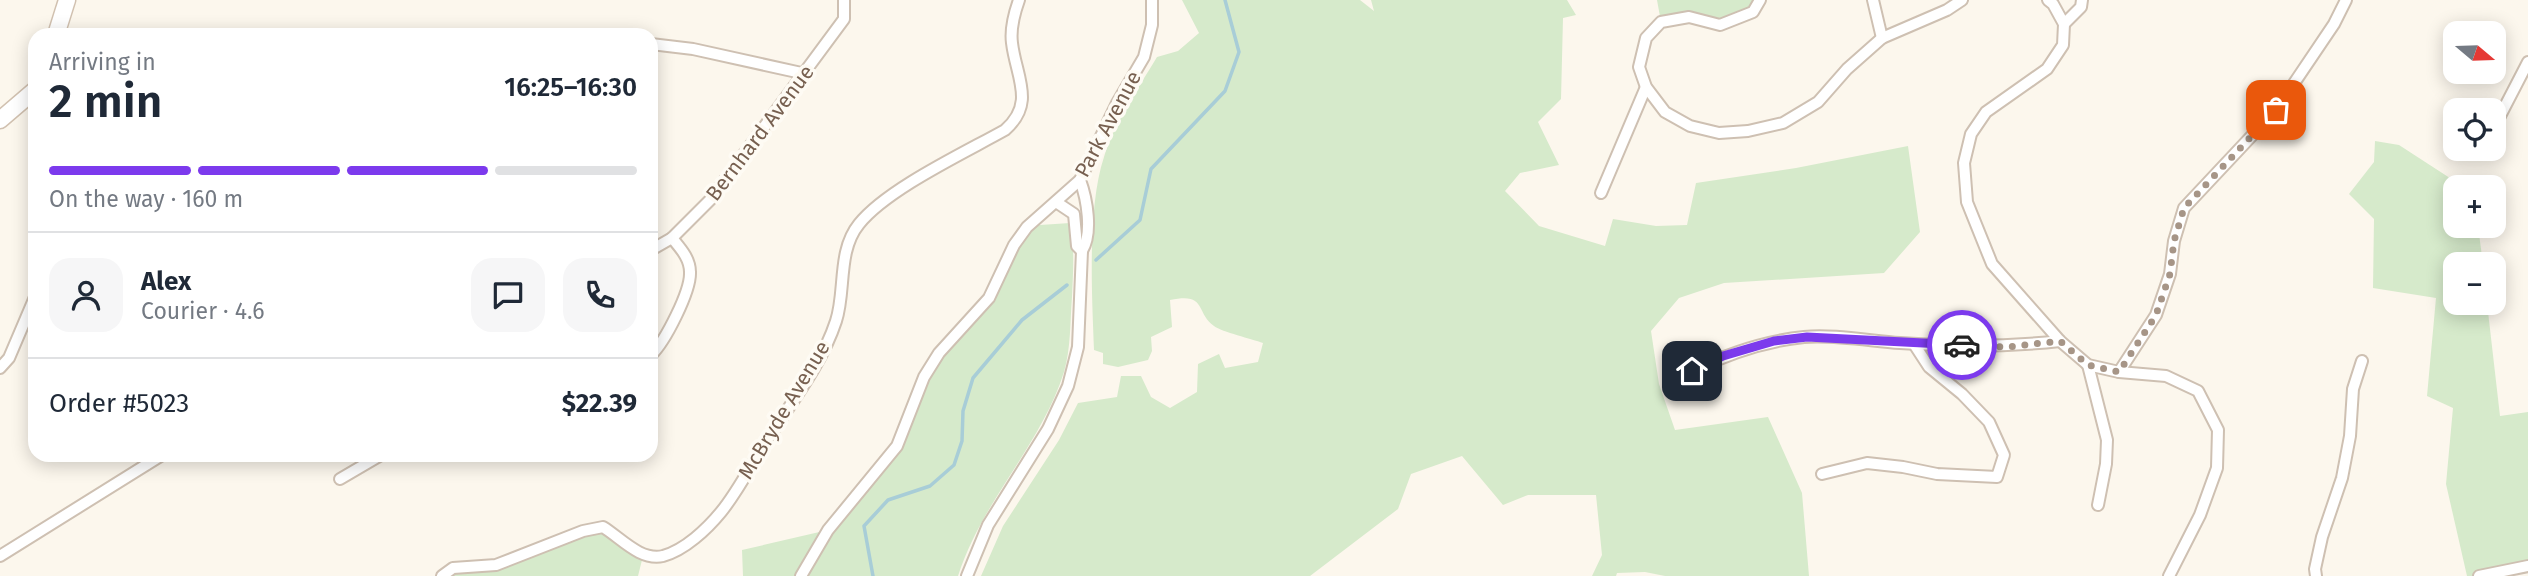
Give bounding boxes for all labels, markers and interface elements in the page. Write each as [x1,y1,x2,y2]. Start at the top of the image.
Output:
north arrow [2443,21,2506,84]
map controls [2443,21,2506,315]
text: Arriving in [49,48,156,76]
street label: Bernhard Avenue [700,60,820,206]
street label: Park Avenue [1069,66,1147,182]
text: 16:25–16:30 [504,72,637,103]
text: 2 min [49,74,162,129]
pin [2246,80,2306,140]
icon: bag [2257,91,2295,129]
button: locate [2443,98,2506,161]
button: + [2443,175,2506,238]
text: On the way · 160 m [49,185,243,213]
button: − [2443,252,2506,315]
button: person [49,258,123,332]
button: chat [471,258,545,332]
button: phone [563,258,637,332]
text: Alex [141,266,191,297]
text: Courier · 4.6 [141,297,265,325]
courier [1927,310,1997,380]
icon: car [1943,326,1981,364]
street label: McBryde Avenue [732,336,836,484]
pin [1662,341,1722,401]
icon: home [1673,352,1711,390]
text: Order #5023 [49,388,189,419]
text: $22.39 [562,388,637,419]

